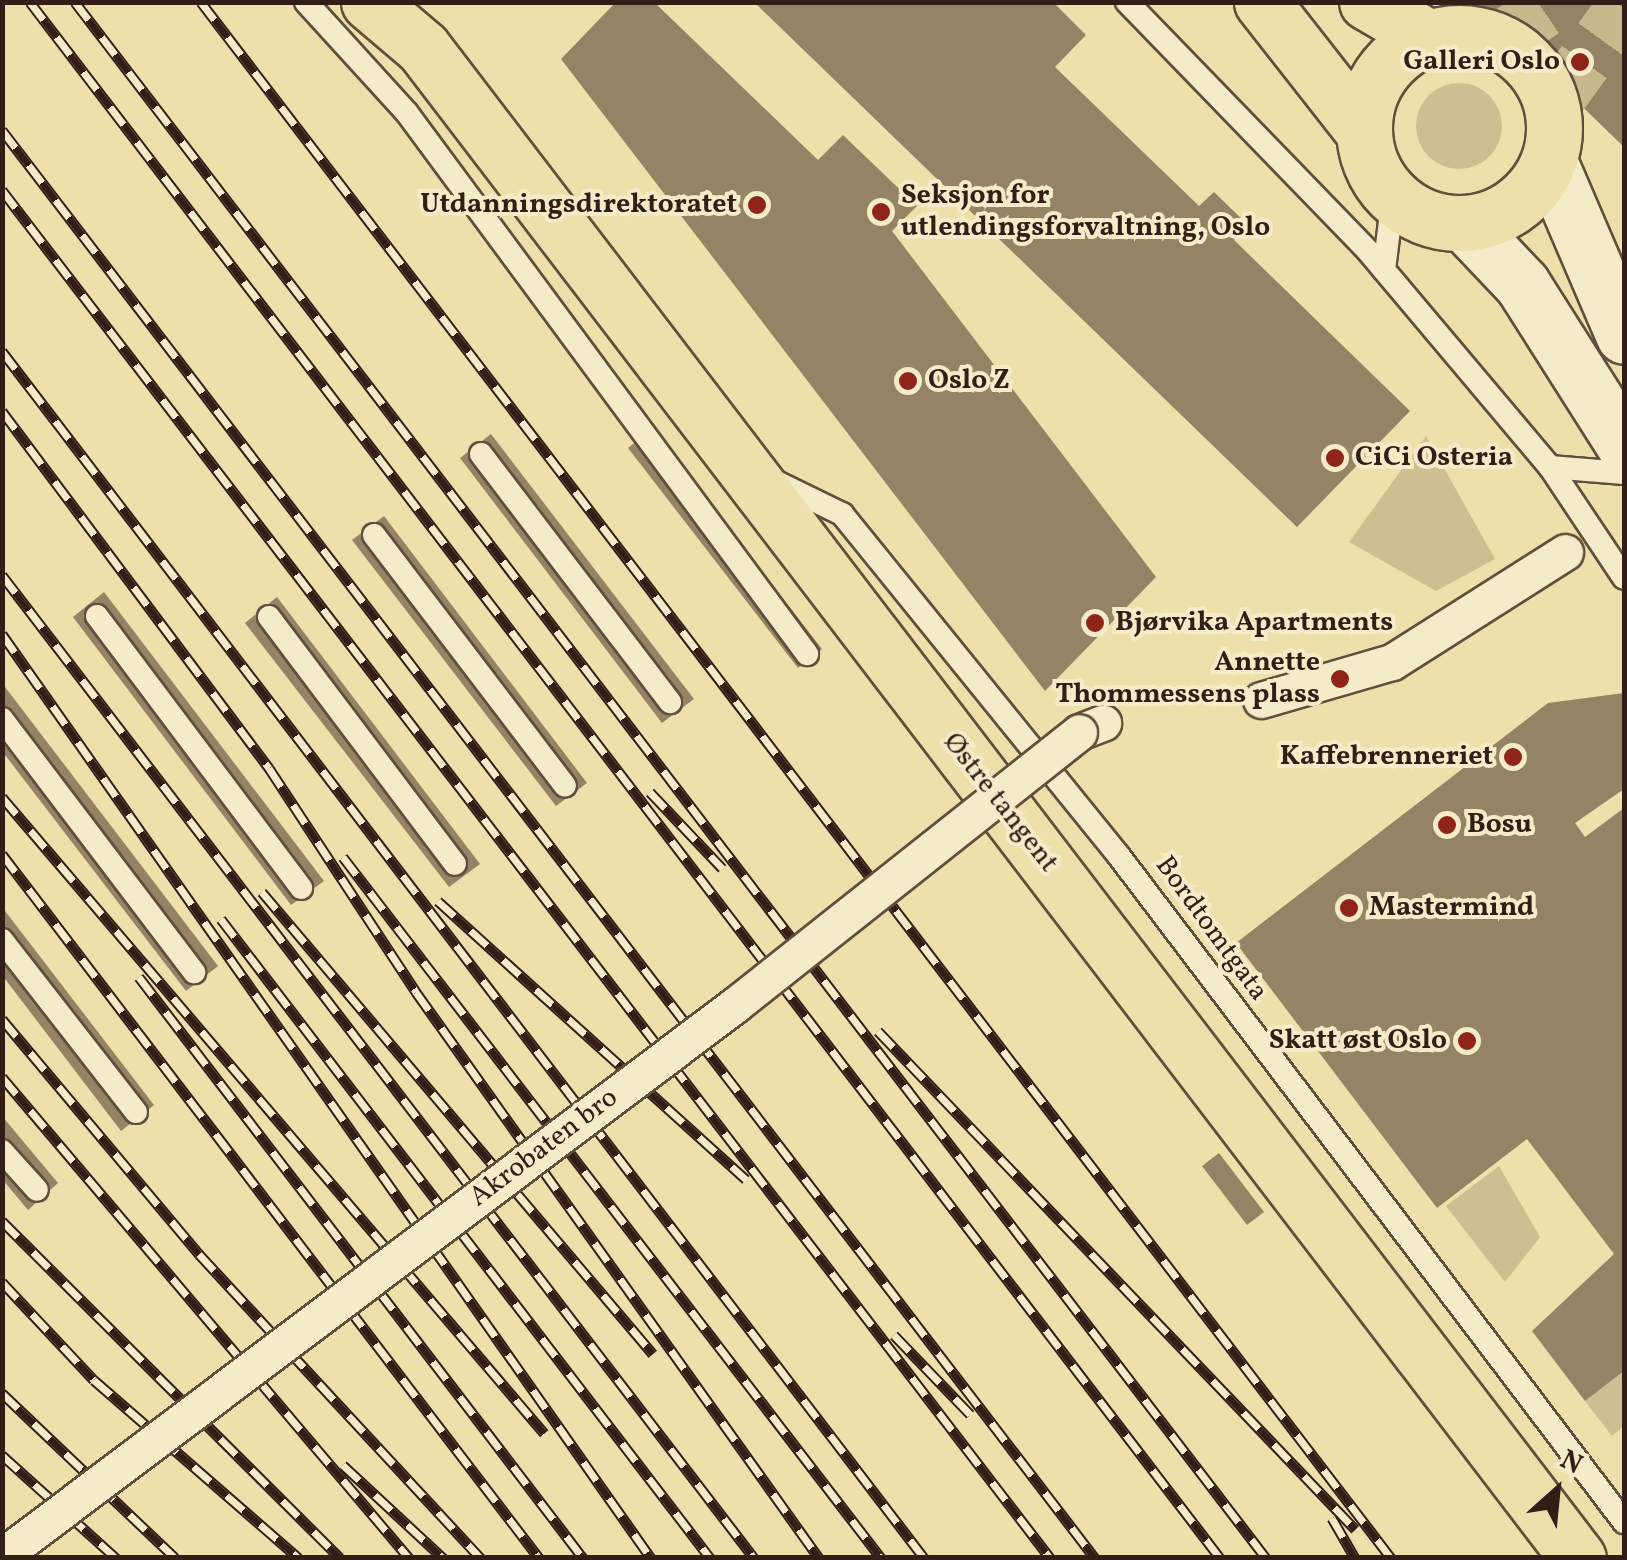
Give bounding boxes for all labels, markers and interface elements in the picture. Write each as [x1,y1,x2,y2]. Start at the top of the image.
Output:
place label: Galleri Oslo [1403,45,1560,79]
marker: Galleri Oslo [1569,51,1591,73]
place label: Seksjon for utlendingsforvaltning, Oslo [901,179,1270,245]
place label: Utdanningsdirektoratet [420,188,737,222]
marker: Utdanningsdirektoratet [746,194,768,216]
marker: Seksjon for utlendingsforvaltning, Oslo [870,201,892,223]
place label: Oslo Z [928,364,1010,398]
marker: Oslo Z [897,370,919,392]
place label: CiCi Osteria [1355,441,1513,475]
marker: CiCi Osteria [1324,447,1346,469]
place label: Bjørvika Apartments [1115,606,1393,640]
marker: Bjørvika Apartments [1084,612,1106,634]
place label: Annette Thommessens plass [1055,646,1320,712]
marker: Annette Thommessens plass [1329,668,1351,690]
street label: Østre tangent [935,727,1065,879]
place label: Kaffebrenneriet [1280,740,1493,774]
marker: Kaffebrenneriet [1502,746,1524,768]
place label: Bosu [1467,808,1532,842]
marker: Bosu [1436,814,1458,836]
street label: Bordtomtgata [1147,850,1275,1008]
place label: Mastermind [1369,891,1534,925]
marker: Mastermind [1338,897,1360,919]
place label: Skatt øst Oslo [1269,1024,1447,1058]
marker: Skatt øst Oslo [1456,1030,1478,1052]
street label: Akrobaten bro [463,1081,625,1215]
north arrow [1507,1440,1607,1540]
text: N [1553,1441,1589,1485]

